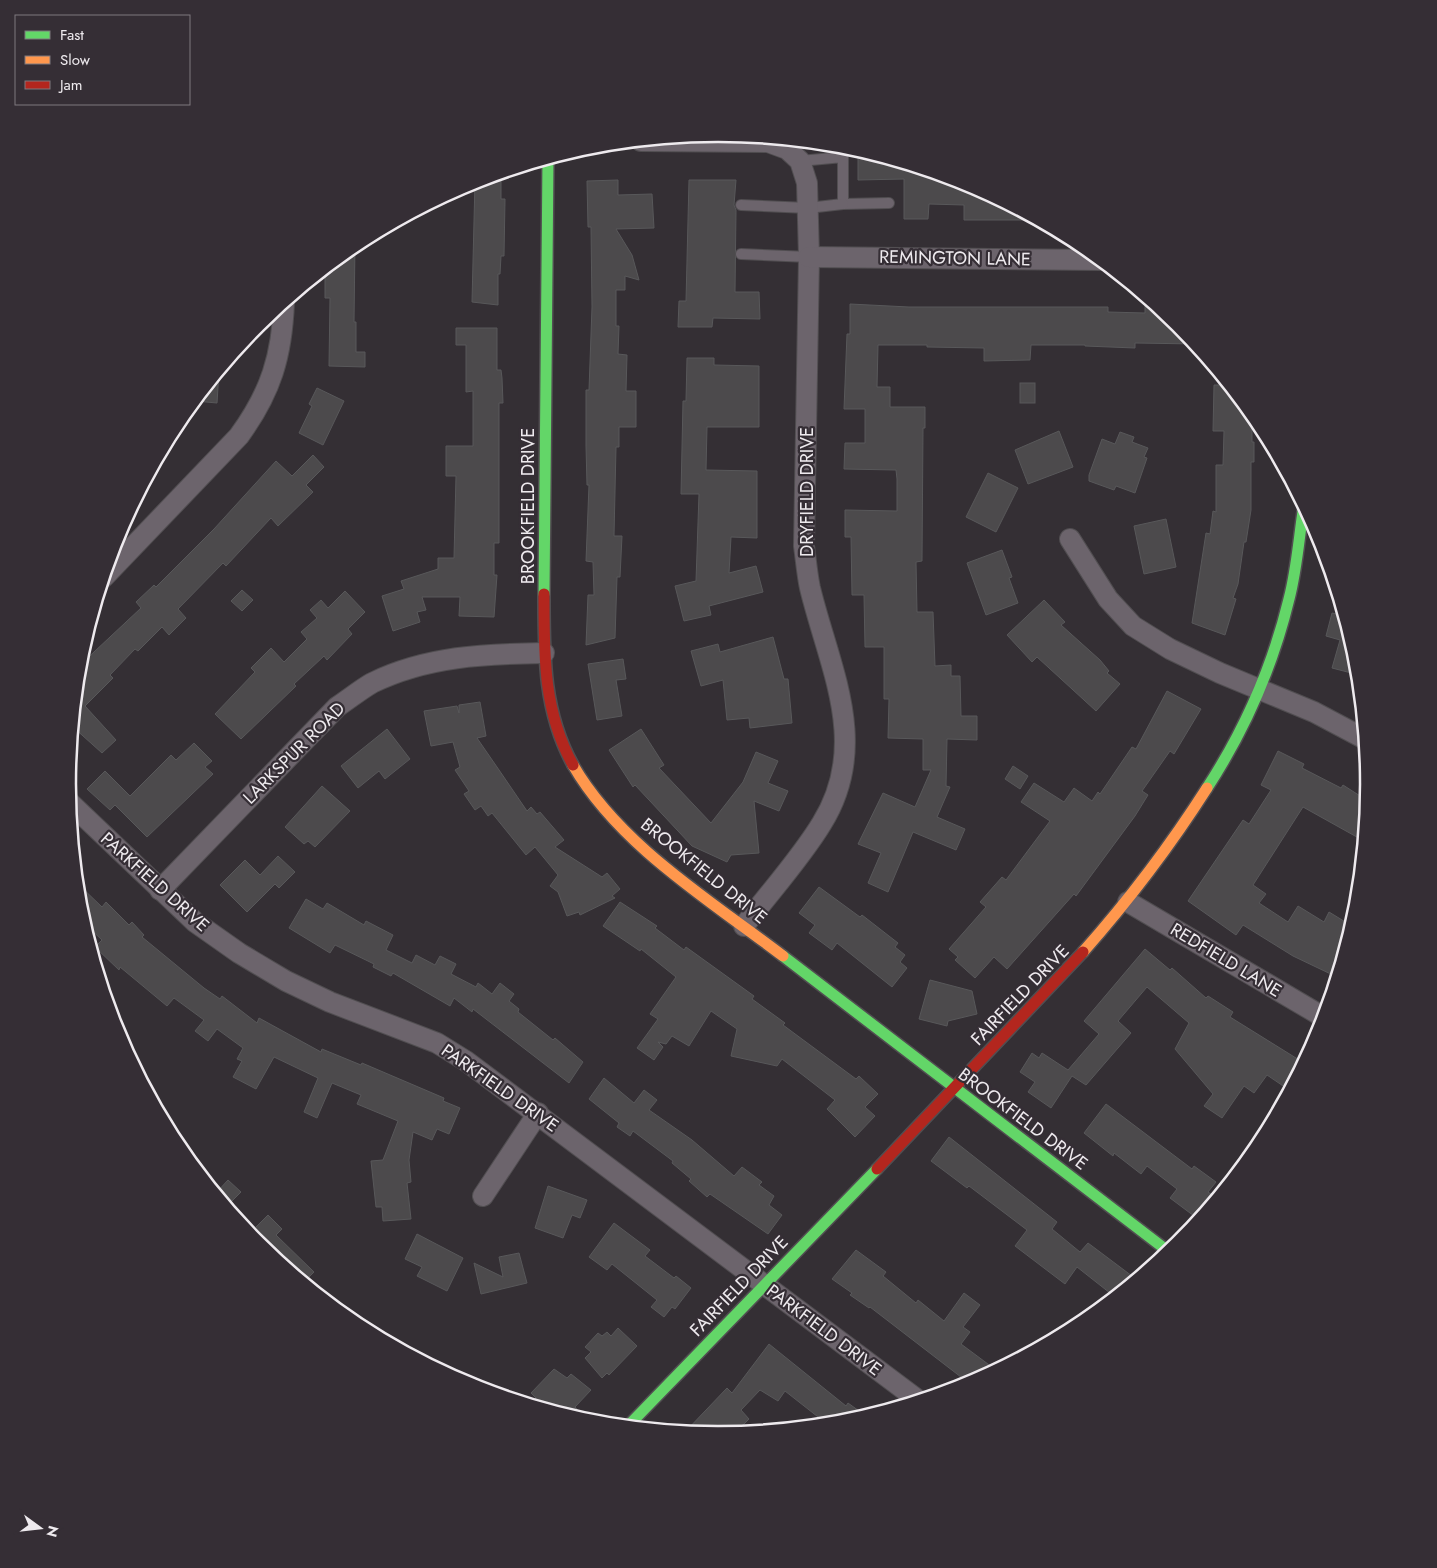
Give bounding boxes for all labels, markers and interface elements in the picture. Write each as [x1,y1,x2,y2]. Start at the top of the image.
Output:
legend [15,15,190,105]
text: Fast [60,24,84,46]
text: Slow [60,49,91,71]
text: Jam [58,74,83,96]
street label: REMINGTON LANE [879,244,1031,272]
street label: DRYFIELD DRIVE [794,427,820,557]
street label: BROOKFIELD DRIVE [515,428,541,584]
street label: LARKSPUR ROAD [237,696,351,810]
street label: BROOKFIELD DRIVE [635,812,773,930]
street label: PARKFIELD DRIVE [95,826,215,938]
street label: REDFIELD LANE [1165,917,1287,1003]
street label: FAIRFIELD DRIVE [965,939,1075,1051]
street label: PARKFIELD DRIVE [436,1038,564,1138]
street label: BROOKFIELD DRIVE [953,1062,1093,1176]
street label: FAIRFIELD DRIVE [684,1230,794,1342]
street label: PARKFIELD DRIVE [761,1278,887,1382]
north arrow [15,1503,65,1553]
text: N [41,1523,64,1539]

